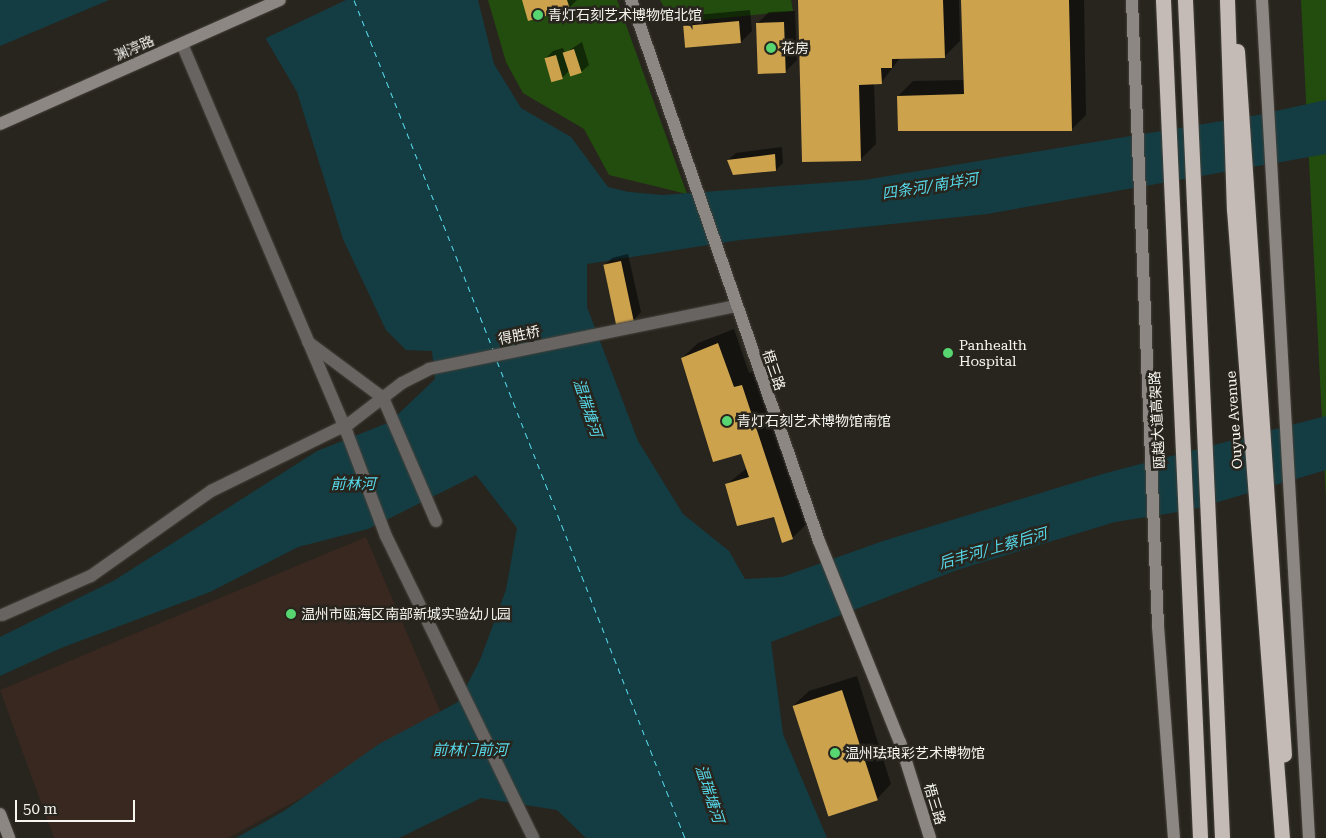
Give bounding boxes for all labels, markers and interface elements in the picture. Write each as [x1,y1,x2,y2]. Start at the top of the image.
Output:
place label: 青灯石刻艺术博物馆北馆 [548,7,702,23]
marker: 青灯石刻艺术博物馆北馆 [532,9,544,21]
street label: 渊渟路 [111,32,157,64]
place label: 花房 [781,40,809,56]
marker: 花房 [765,42,777,54]
water label: 四条河/南垟河 [881,171,979,203]
street label: 得胜桥 [497,322,541,348]
place label: Panhealth Hospital [959,337,1027,370]
marker: Panhealth Hospital [941,346,955,360]
street label: 梧三路 [759,347,789,393]
street label: Ouyue Avenue [1222,370,1246,470]
street label: 瓯越大道高架路 [1146,371,1168,469]
water label: 温瑞塘河 [569,377,605,439]
place label: 青灯石刻艺术博物馆南馆 [737,413,891,429]
marker: 青灯石刻艺术博物馆南馆 [721,415,733,427]
water label: 前林河 [331,476,375,494]
water label: 后丰河/上蔡后河 [937,525,1049,573]
place label: 温州市瓯海区南部新城实验幼儿园 [301,606,511,622]
marker: 温州市瓯海区南部新城实验幼儿园 [285,608,297,620]
water label: 前林门前河 [433,742,507,760]
place label: 温州珐琅彩艺术博物馆 [845,745,985,761]
marker: 温州珐琅彩艺术博物馆 [829,747,841,759]
water label: 温瑞塘河 [691,763,727,825]
street label: 梧三路 [921,781,949,827]
scale bar [18,790,138,822]
text: 50 m [23,800,57,818]

